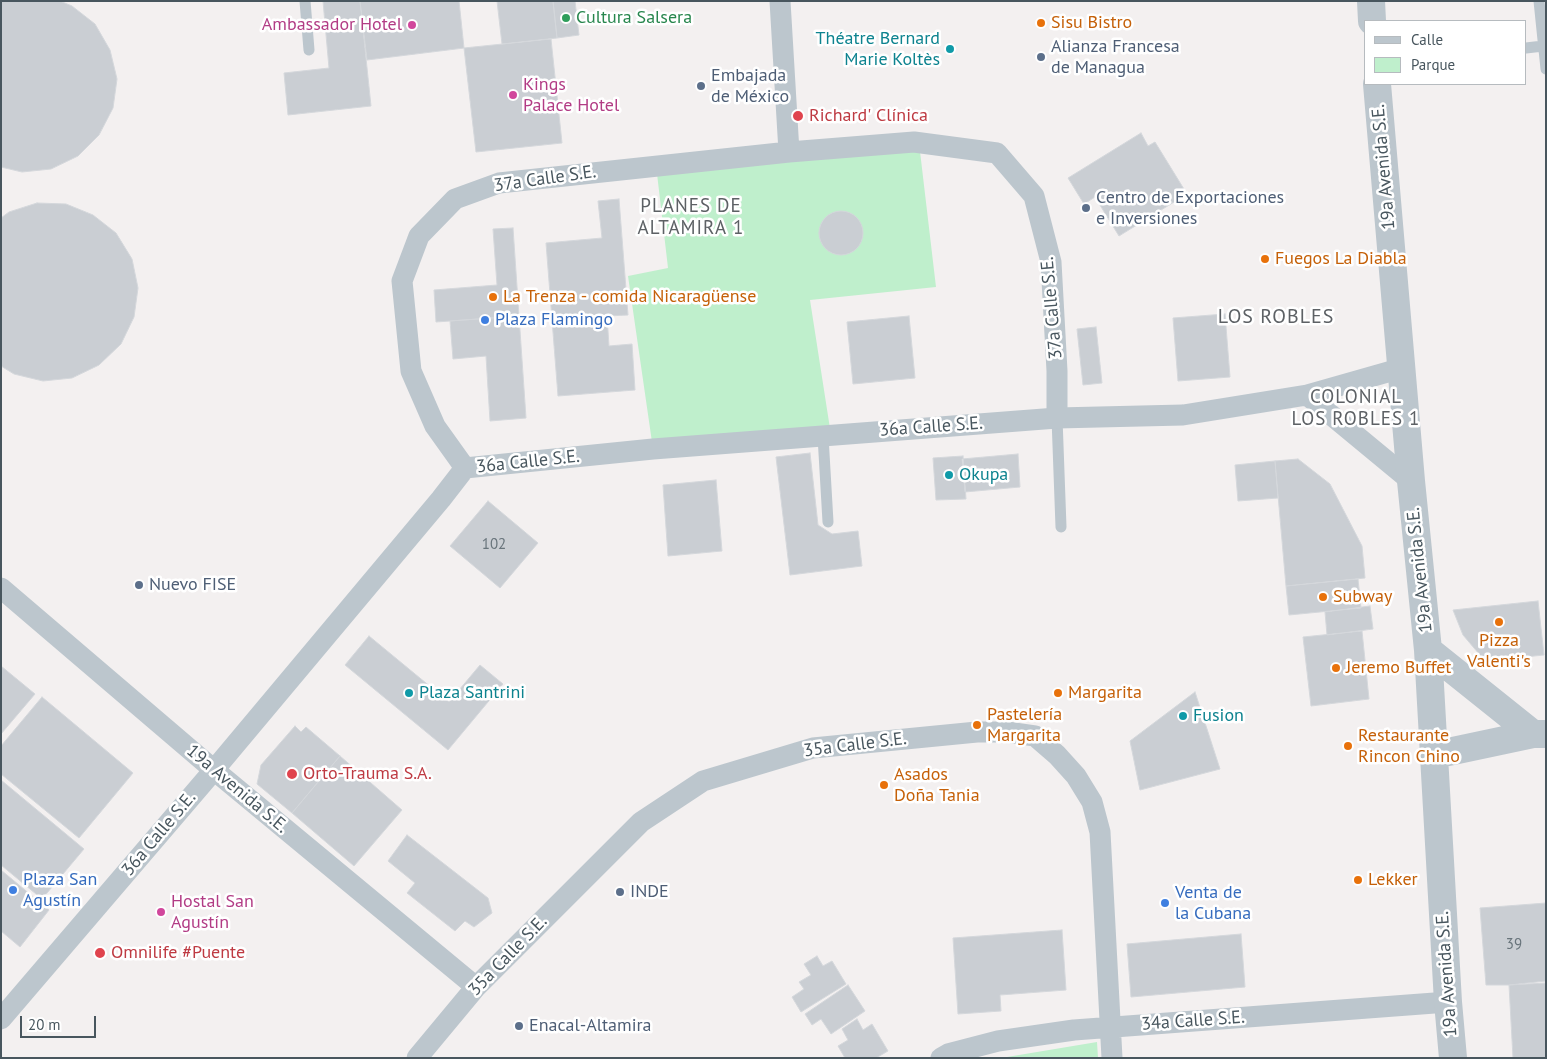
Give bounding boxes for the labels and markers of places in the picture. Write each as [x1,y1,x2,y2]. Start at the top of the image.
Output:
place label: Cultura Salsera [576,7,692,29]
marker: Cultura Salsera [560,12,572,24]
place label: Sisu Bistro [1051,12,1132,34]
place label: Ambassador Hotel [262,14,402,36]
marker: Sisu Bistro [1035,17,1047,29]
marker: Ambassador Hotel [406,19,418,31]
place label: Théatre Bernard Marie Koltès [816,28,940,70]
place label: Alianza Francesa de Managua [1051,36,1180,78]
marker: Théatre Bernard Marie Koltès [944,43,956,55]
marker: Alianza Francesa de Managua [1035,51,1047,63]
place label: Embajada de México [711,65,789,108]
place label: Kings Palace Hotel [523,74,619,116]
marker: Embajada de México [695,80,707,92]
marker: Kings Palace Hotel [507,89,519,101]
place label: Richard' Clínica [809,105,928,127]
marker: Richard' Clínica [791,109,805,123]
place label: Centro de Exportaciones e Inversiones [1096,187,1284,230]
marker: Centro de Exportaciones e Inversiones [1080,202,1092,214]
place label: Fuegos La Diabla [1275,248,1407,270]
marker: Fuegos La Diabla [1259,253,1271,265]
place label: La Trenza - comida Nicaragüense [503,286,756,308]
marker: La Trenza - comida Nicaragüense [487,291,499,303]
place label: Plaza Flamingo [495,309,613,331]
marker: Plaza Flamingo [479,314,491,326]
place label: Okupa [959,464,1008,486]
marker: Okupa [943,469,955,481]
place label: Nuevo FISE [149,574,236,596]
marker: Nuevo FISE [133,579,145,591]
place label: Subway [1333,586,1392,608]
marker: Subway [1317,591,1329,603]
marker: Pizza Valenti's [1493,616,1505,628]
place label: Pizza Valenti's [1467,630,1531,672]
place label: Jeremo Buffet [1346,657,1451,679]
marker: Jeremo Buffet [1330,662,1342,674]
place label: Plaza Santrini [419,682,525,704]
place label: Margarita [1068,682,1142,704]
marker: Plaza Santrini [403,687,415,699]
marker: Margarita [1052,687,1064,699]
place label: Pastelería Margarita [987,704,1062,746]
place label: Fusion [1193,705,1244,727]
marker: Fusion [1177,710,1189,722]
marker: Pastelería Margarita [971,719,983,731]
place label: Restaurante Rincon Chino [1358,725,1460,768]
marker: Restaurante Rincon Chino [1342,740,1354,752]
place label: Orto-Trauma S.A. [303,763,432,785]
place label: Asados Doña Tania [894,764,980,806]
marker: Orto-Trauma S.A. [285,767,299,781]
marker: Asados Doña Tania [878,779,890,791]
place label: Plaza San Agustín [23,869,97,912]
place label: Lekker [1368,869,1418,891]
marker: Lekker [1352,874,1364,886]
place label: INDE [630,881,669,903]
place label: Venta de la Cubana [1175,882,1251,924]
marker: Plaza San Agustín [7,884,19,896]
marker: INDE [614,886,626,898]
place label: Hostal San Agustín [171,891,254,934]
marker: Venta de la Cubana [1159,897,1171,909]
marker: Hostal San Agustín [155,906,167,918]
place label: Omnilife #Puente [111,942,245,964]
marker: Omnilife #Puente [93,946,107,960]
place label: Enacal-Altamira [529,1015,652,1037]
marker: Enacal-Altamira [513,1020,525,1032]

